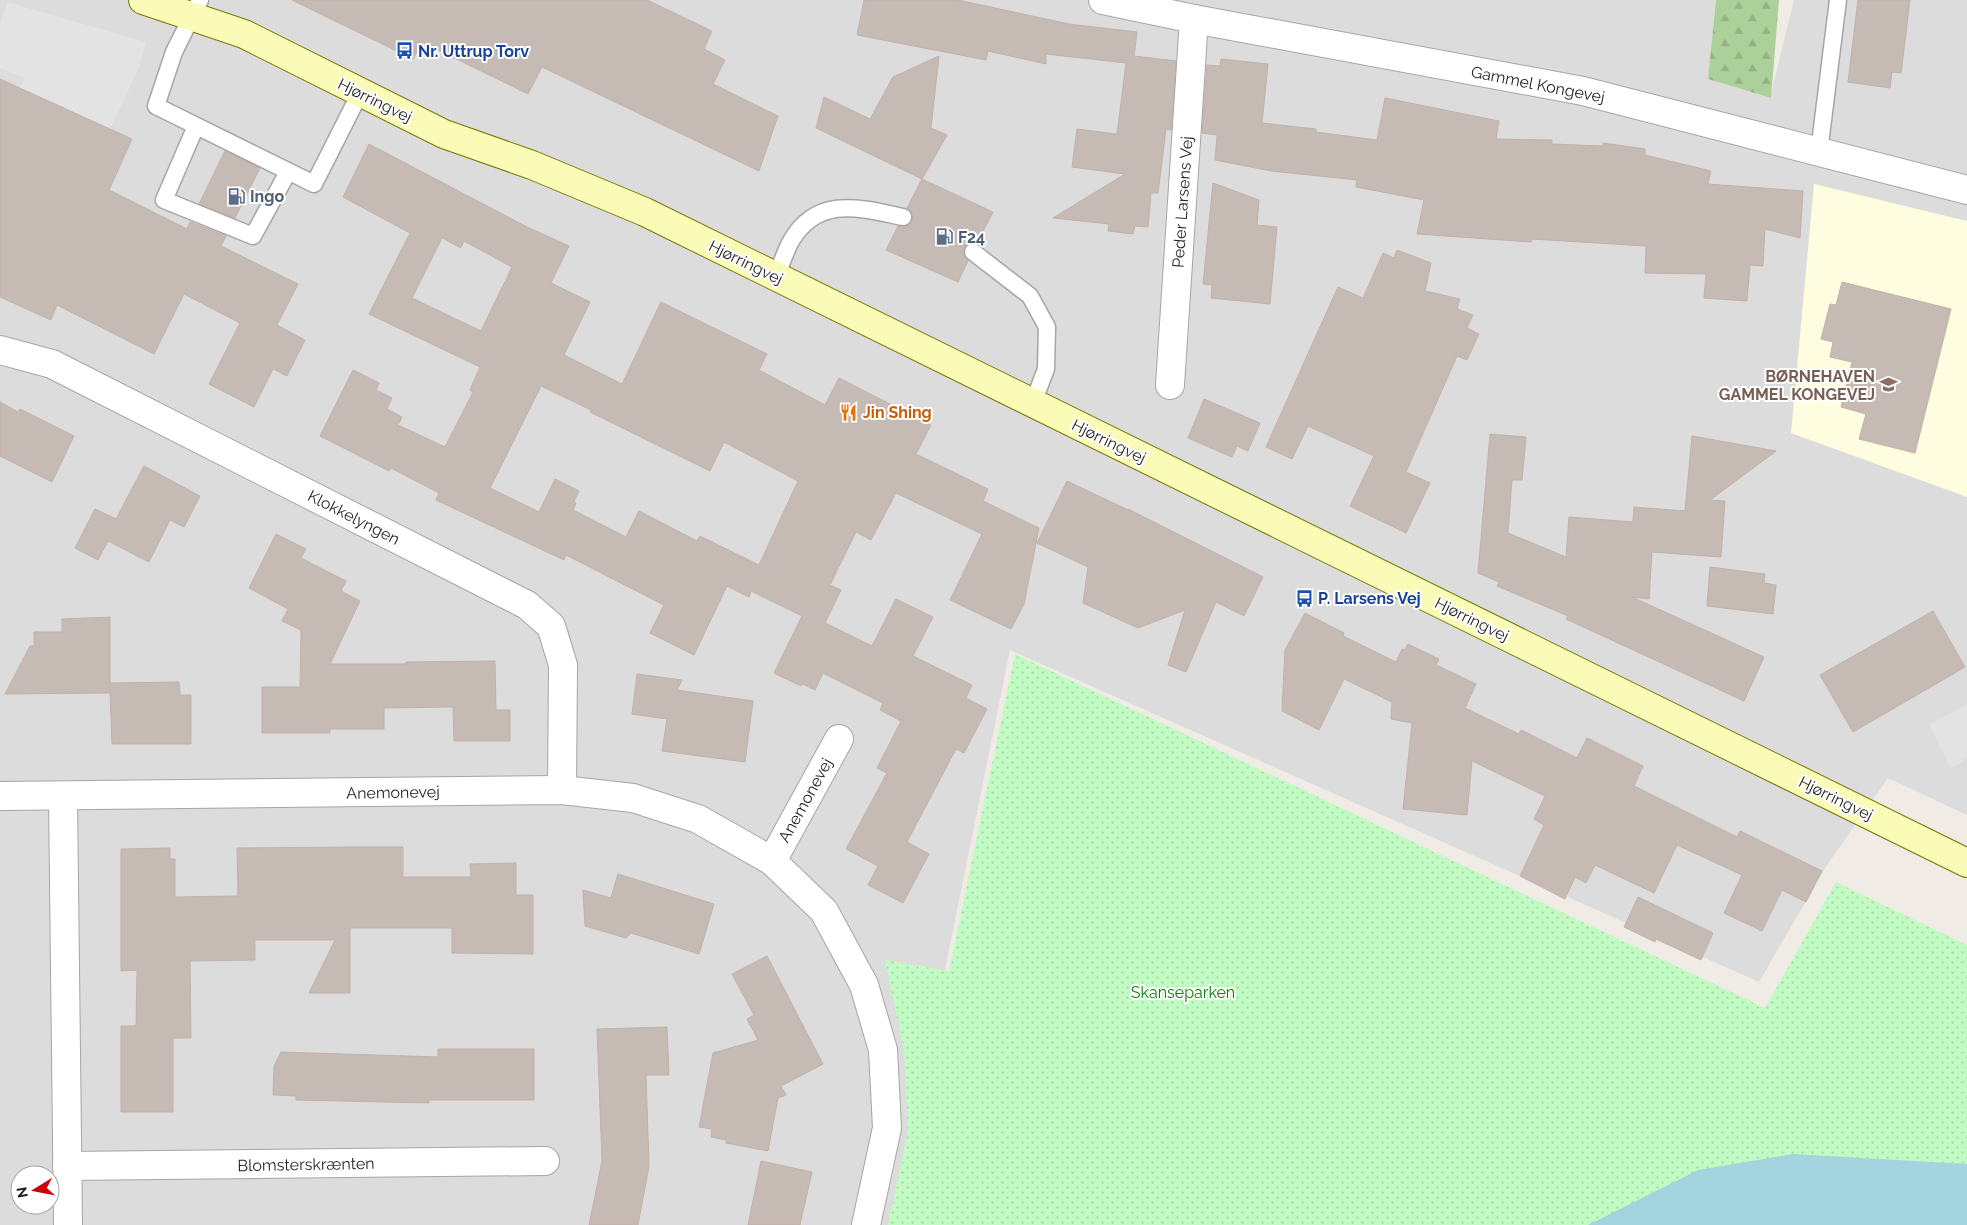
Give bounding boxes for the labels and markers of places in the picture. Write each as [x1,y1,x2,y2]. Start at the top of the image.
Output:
bus stop icon: Nr. Uttrup Torv [394,41,414,61]
place label: Nr. Uttrup Torv [418,42,529,61]
fuel station icon: Ingo [226,186,246,206]
place label: Ingo [250,187,284,206]
fuel station icon: F24 [934,227,954,247]
place label: F24 [958,228,985,247]
place label: BØRNEHAVEN GAMMEL KONGEVEJ [1719,367,1875,404]
school or university icon: BØRNEHAVEN GAMMEL KONGEVEJ [1879,375,1899,395]
restaurant icon: Jin Shing [839,402,859,422]
place label: Jin Shing [863,403,932,422]
bus stop icon: P. Larsens Vej [1294,588,1314,608]
place label: P. Larsens Vej [1318,589,1421,608]

